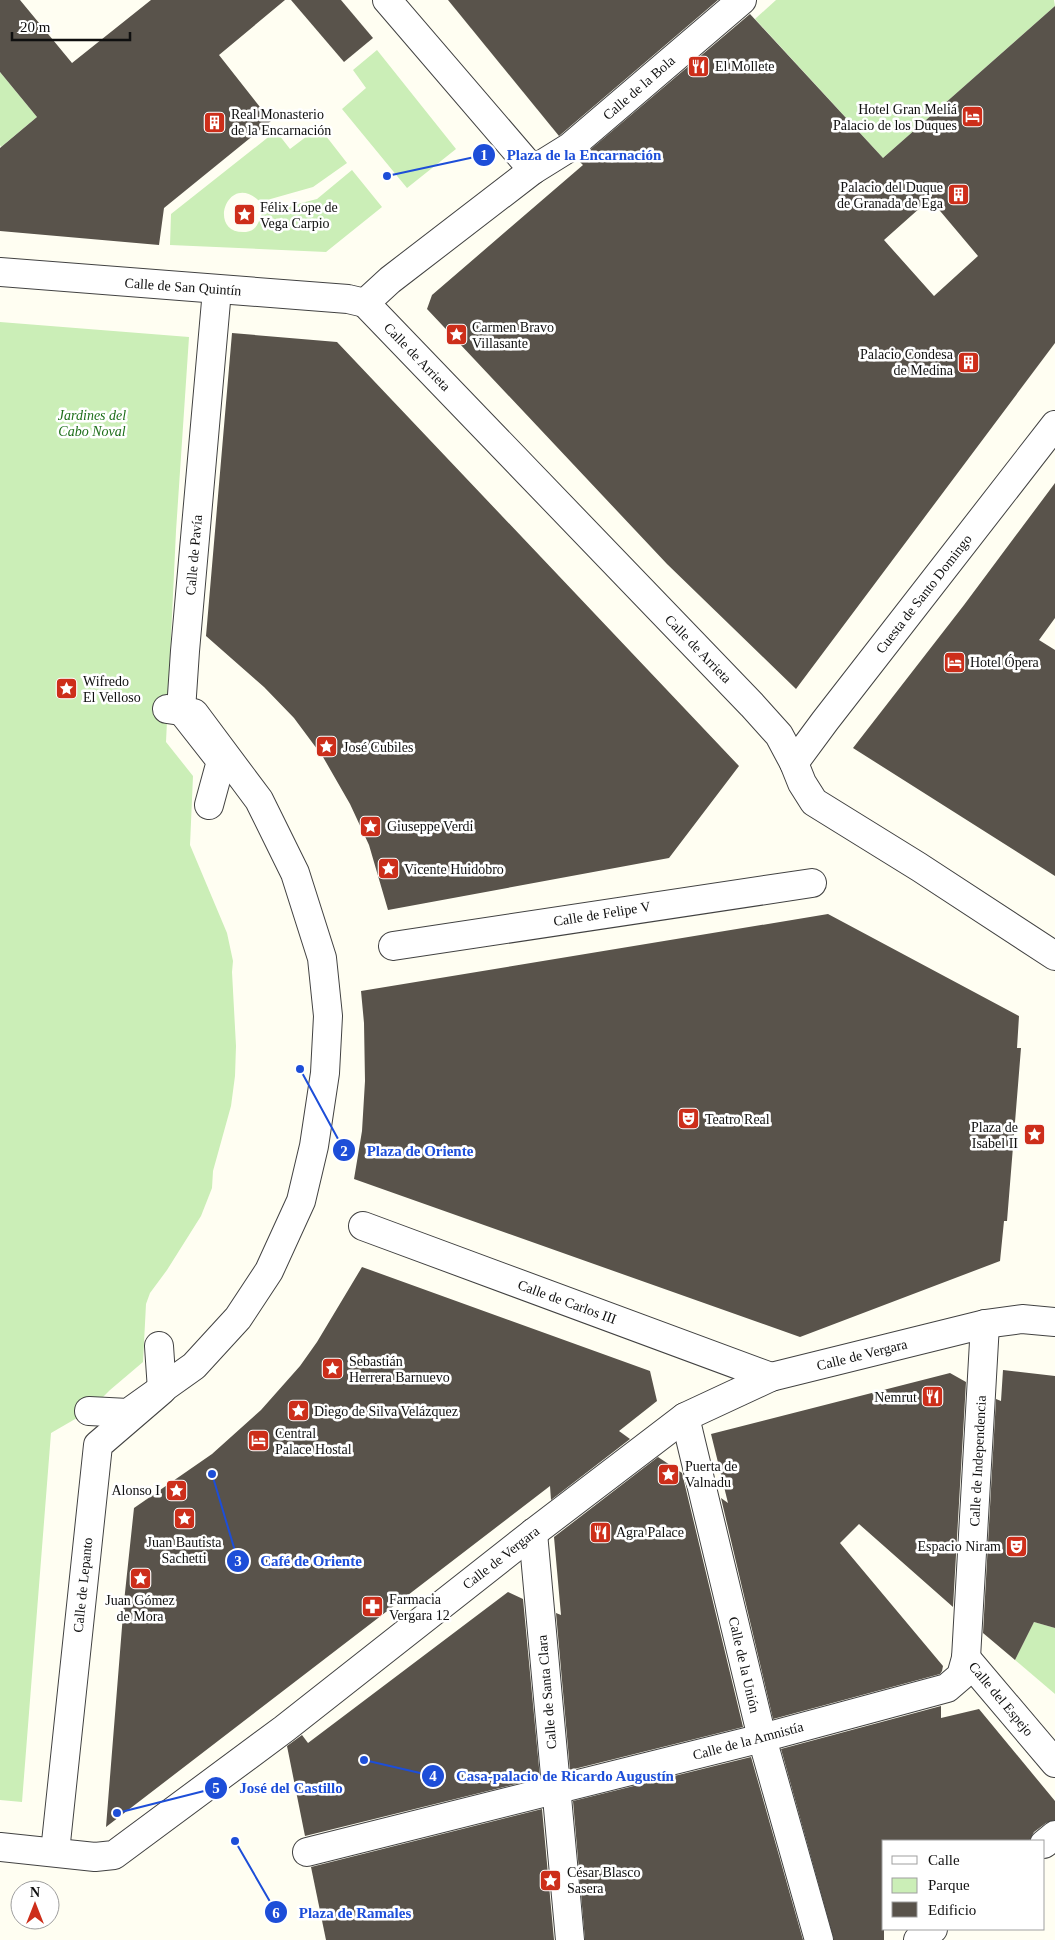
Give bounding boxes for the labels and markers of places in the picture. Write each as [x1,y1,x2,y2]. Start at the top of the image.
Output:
restaurant icon: El Mollete [687,54,711,78]
place label: El Mollete [715,59,775,74]
place label: Hotel Gran Meliá Palacio de los Duques [833,102,958,133]
hotel icon: Hotel Gran Meliá Palacio de los Duques [961,105,985,129]
place label: Real Monasterio de la Encarnación [231,107,331,138]
building icon: Real Monasterio de la Encarnación [203,110,227,134]
callout: Plaza de la Encarnación [471,140,671,170]
place label: Palacio del Duque de Granada de Ega [837,180,944,211]
building icon: Palacio del Duque de Granada de Ega [947,183,971,207]
place label: Félix Lope de Vega Carpio [260,200,338,231]
place icon: Félix Lope de Vega Carpio [232,203,256,227]
place label: Carmen Bravo Villasante [472,320,554,351]
place icon: Carmen Bravo Villasante [444,323,468,347]
place label: Palacio Condesa de Medina [860,347,954,378]
building icon: Palacio Condesa de Medina [957,350,981,374]
hotel icon: Hotel Ópera [942,650,966,674]
place label: Hotel Ópera [970,654,1040,670]
place label: Wifredo El Velloso [83,674,141,705]
place icon: Wifredo El Velloso [55,677,79,701]
place icon: José Cubiles [315,735,339,759]
place label: José Cubiles [343,740,413,755]
place icon: Giuseppe Verdi [359,814,383,838]
place label: Giuseppe Verdi [387,819,474,834]
place icon: Vicente Huidobro [376,857,400,881]
place label: Vicente Huidobro [404,862,504,877]
theatre icon: Teatro Real [677,1107,701,1131]
place label: Teatro Real [705,1112,770,1127]
place label: Plaza de Isabel II [971,1120,1018,1151]
place icon: Plaza de Isabel II [1022,1123,1046,1147]
callout: Plaza de Oriente [331,1135,483,1165]
place label: Sebastián Herrera Barnuevo [349,1354,450,1385]
place icon: Sebastián Herrera Barnuevo [321,1357,345,1381]
restaurant icon: Nemrut [921,1385,945,1409]
place label: Nemrut [874,1390,917,1405]
place icon: Diego de Silva Velázquez [286,1399,310,1423]
place label: Diego de Silva Velázquez [314,1404,458,1419]
place label: Central Palace Hostal [275,1426,352,1457]
hotel icon: Central Palace Hostal [247,1429,271,1453]
place label: Puerta de Valnadu [685,1459,737,1490]
place icon: Puerta de Valnadu [657,1462,681,1486]
place icon: Alonso I [164,1478,188,1502]
place label: Alonso I [111,1483,160,1498]
place icon: Juan Bautista Sachetti [172,1507,196,1531]
restaurant icon: Agra Palace [588,1520,612,1544]
place label: Agra Palace [616,1525,684,1540]
theatre icon: Espacio Niram [1005,1534,1029,1558]
place label: Juan Bautista Sachetti [146,1535,222,1566]
place label: Espacio Niram [917,1539,1001,1554]
callout: Café de Oriente [225,1546,372,1576]
place icon: Juan Gómez de Mora [128,1566,152,1590]
place label: Farmacia Vergara 12 [389,1592,450,1623]
place label: Juan Gómez de Mora [105,1593,175,1624]
pharmacy icon: Farmacia Vergara 12 [361,1595,385,1619]
callout: Casa-palacio de Ricardo Augustín [420,1761,684,1791]
callout: José del Castillo [204,1773,352,1803]
place label: César Blasco Sasera [567,1865,640,1896]
place icon: César Blasco Sasera [539,1868,563,1892]
callout: Plaza de Ramales [264,1897,421,1927]

